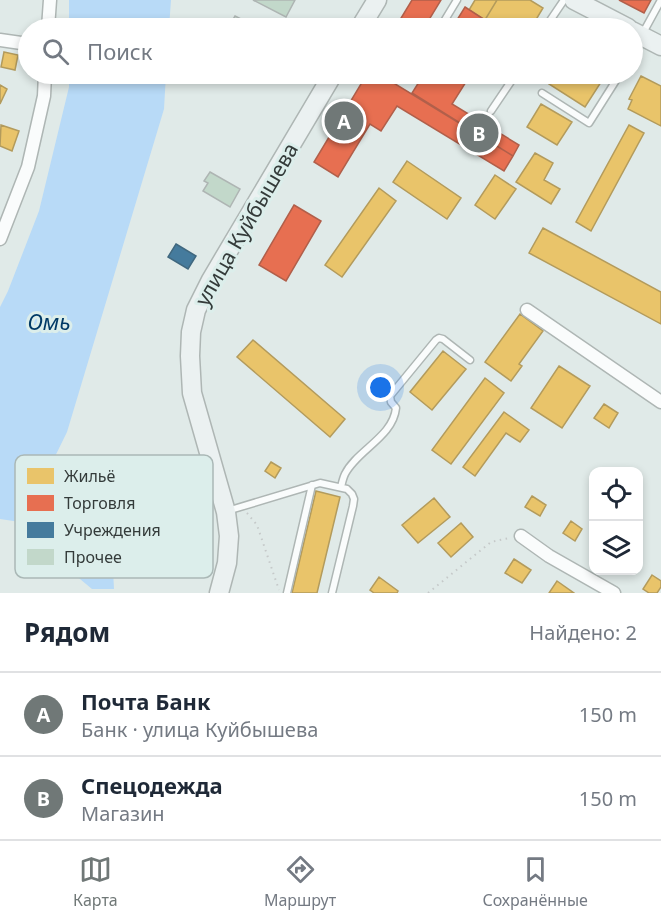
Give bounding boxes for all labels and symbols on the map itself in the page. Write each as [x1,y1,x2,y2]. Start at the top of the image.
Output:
pin: A [324,98,364,144]
pin: B [460,110,498,156]
street label: улица Куйбышева [188,137,304,311]
water label: Омь [27,306,71,336]
your location [366,373,395,402]
legend [15,455,213,578]
text: Жильё [64,465,116,487]
text: Торговля [64,492,136,514]
text: Учреждения [64,519,161,541]
text: Прочее [64,546,122,568]

